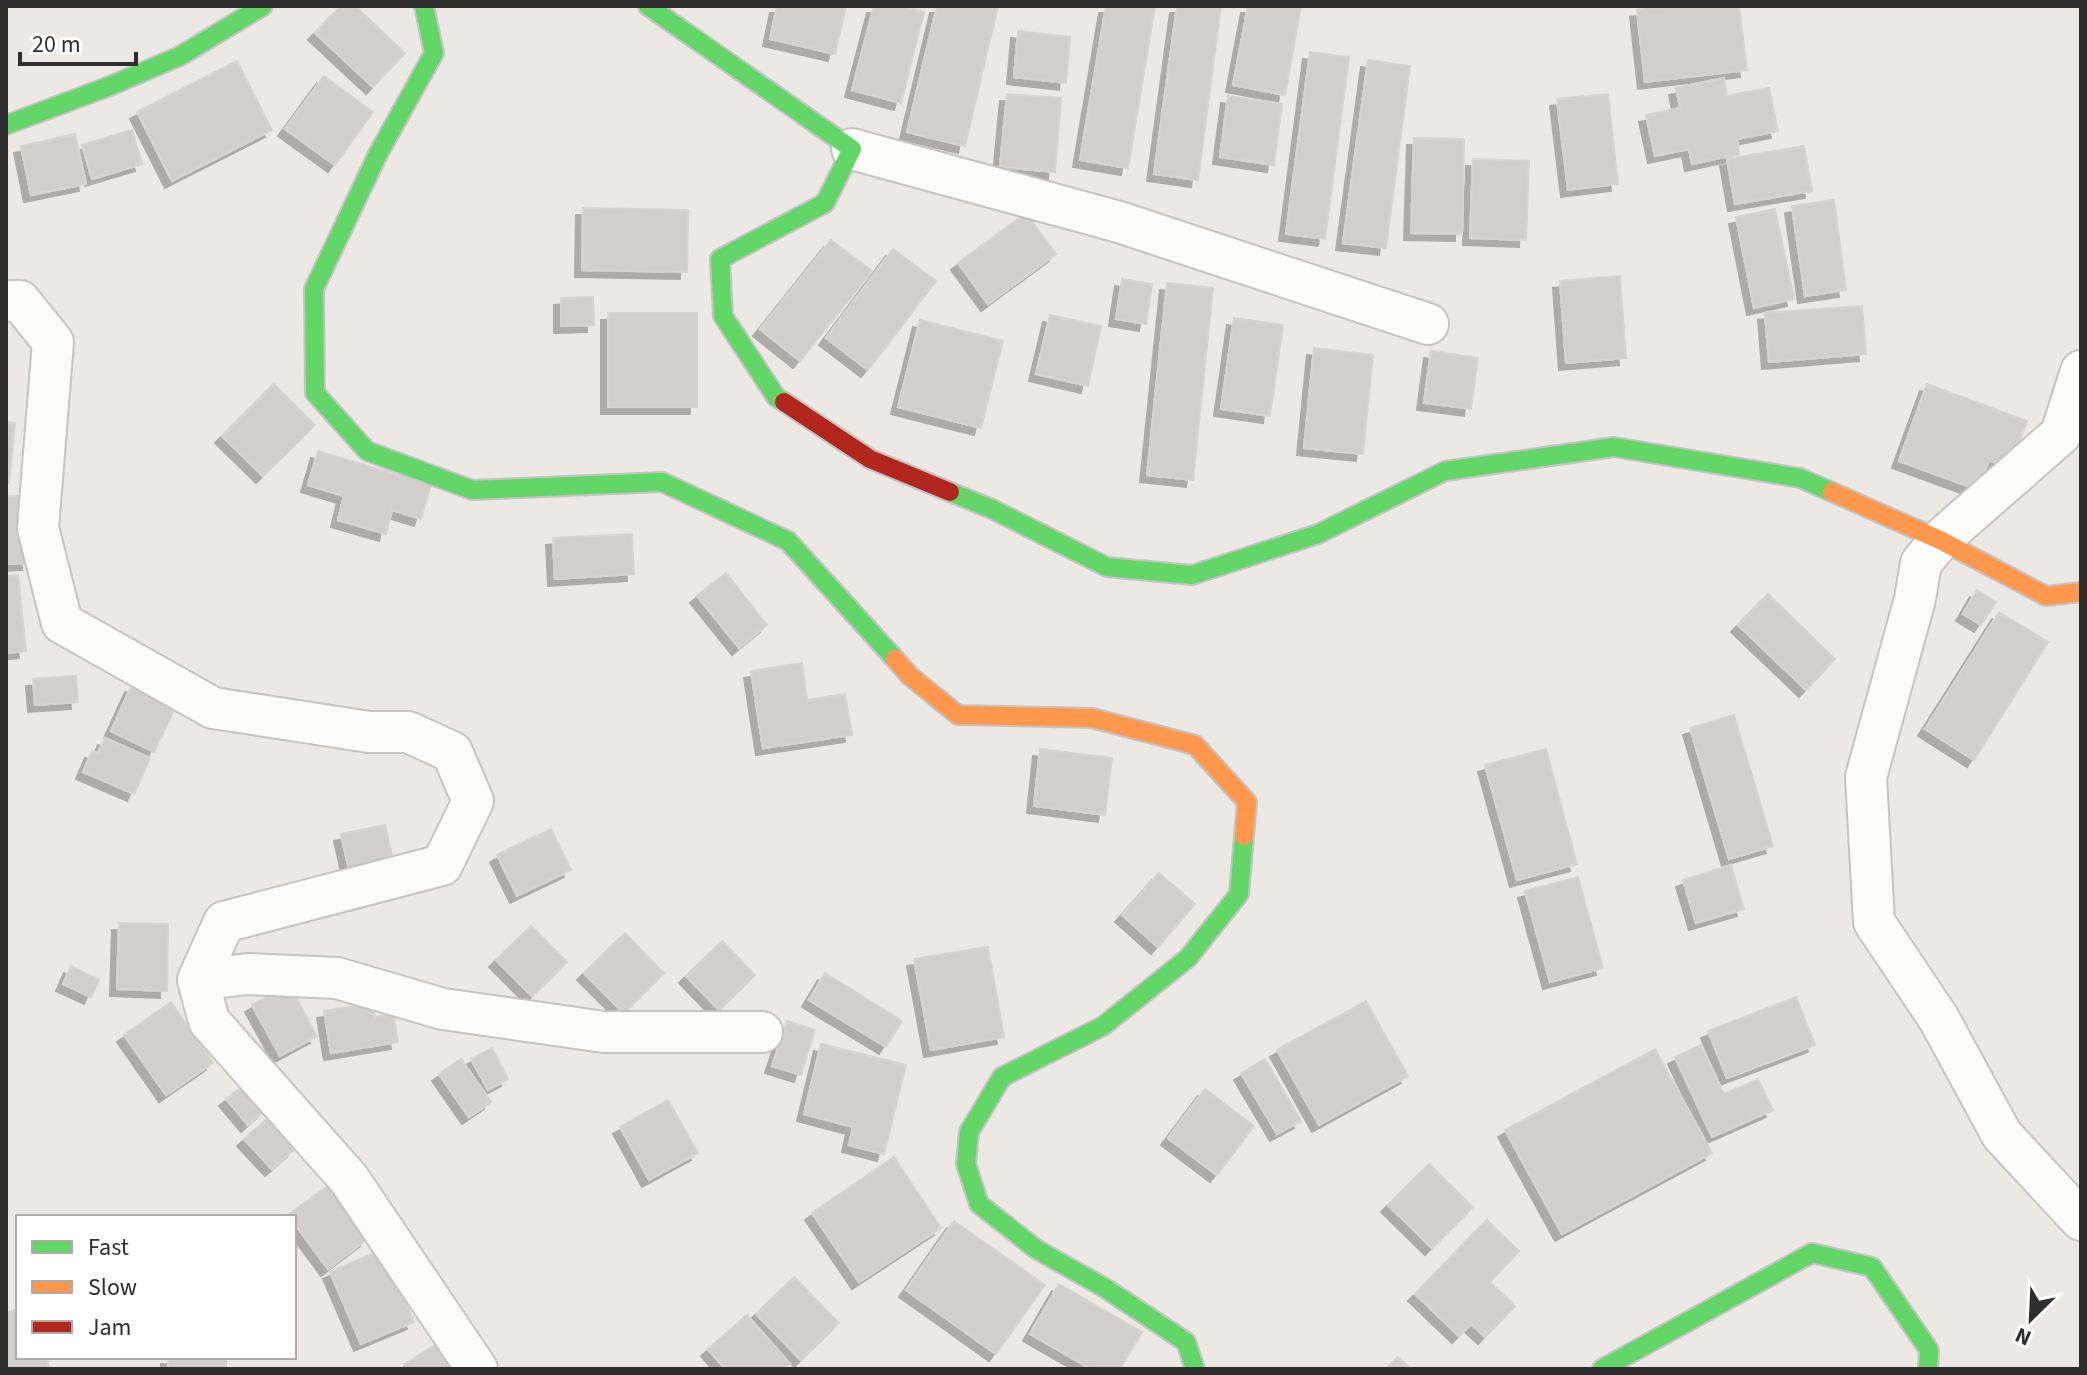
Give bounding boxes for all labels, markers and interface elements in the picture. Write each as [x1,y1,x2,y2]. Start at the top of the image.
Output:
scale bar [20,16,136,66]
text: 20 m [32,27,81,62]
legend [16,1215,296,1359]
text: Fast [88,1230,129,1265]
text: Slow [88,1270,137,1305]
north arrow [1991,1279,2071,1359]
text: Jam [88,1310,132,1345]
text: N [2010,1319,2036,1354]

